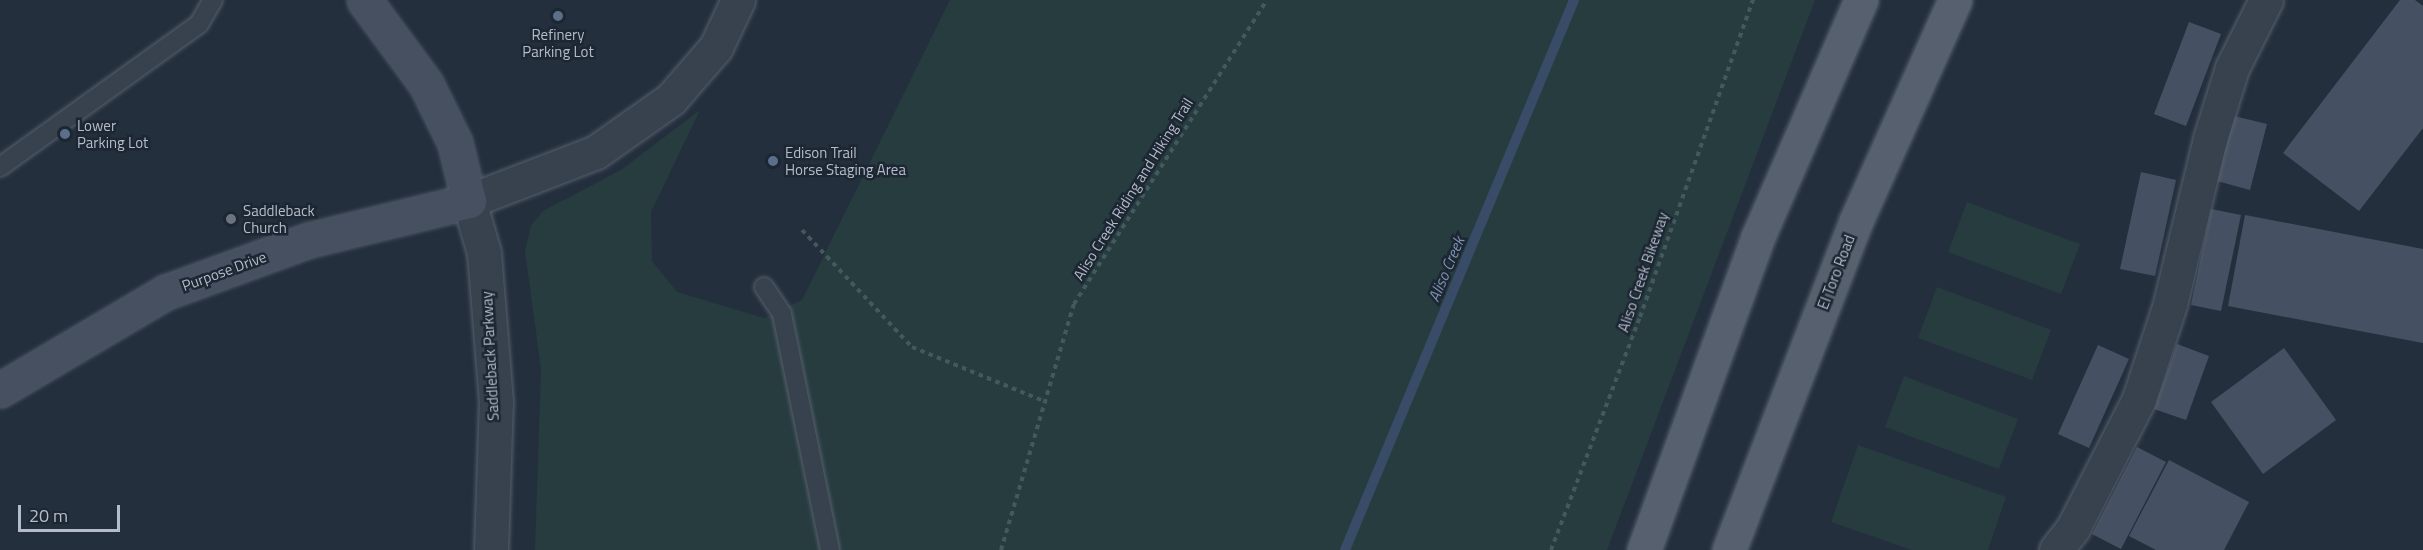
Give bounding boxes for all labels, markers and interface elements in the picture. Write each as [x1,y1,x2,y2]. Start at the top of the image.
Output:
marker: Refinery Parking Lot [551,9,565,23]
place label: Refinery Parking Lot [522,25,594,60]
street label: Aliso Creek Riding and Hiking Trail [1069,95,1197,283]
place label: Lower Parking Lot [77,116,148,151]
marker: Lower Parking Lot [58,127,72,141]
place label: Edison Trail Horse Staging Area [785,143,906,178]
marker: Edison Trail Horse Staging Area [766,154,780,168]
place label: Saddleback Church [243,201,315,236]
street label: Aliso Creek Bikeway [1614,210,1672,334]
marker: Saddleback Church [224,212,238,226]
street label: El Toro Road [1814,232,1858,312]
water label: Aliso Creek [1424,234,1468,304]
street label: Purpose Drive [179,247,269,295]
street label: Saddleback Parkway [478,291,502,421]
scale bar [21,493,123,531]
text: 20 m [29,502,68,529]

